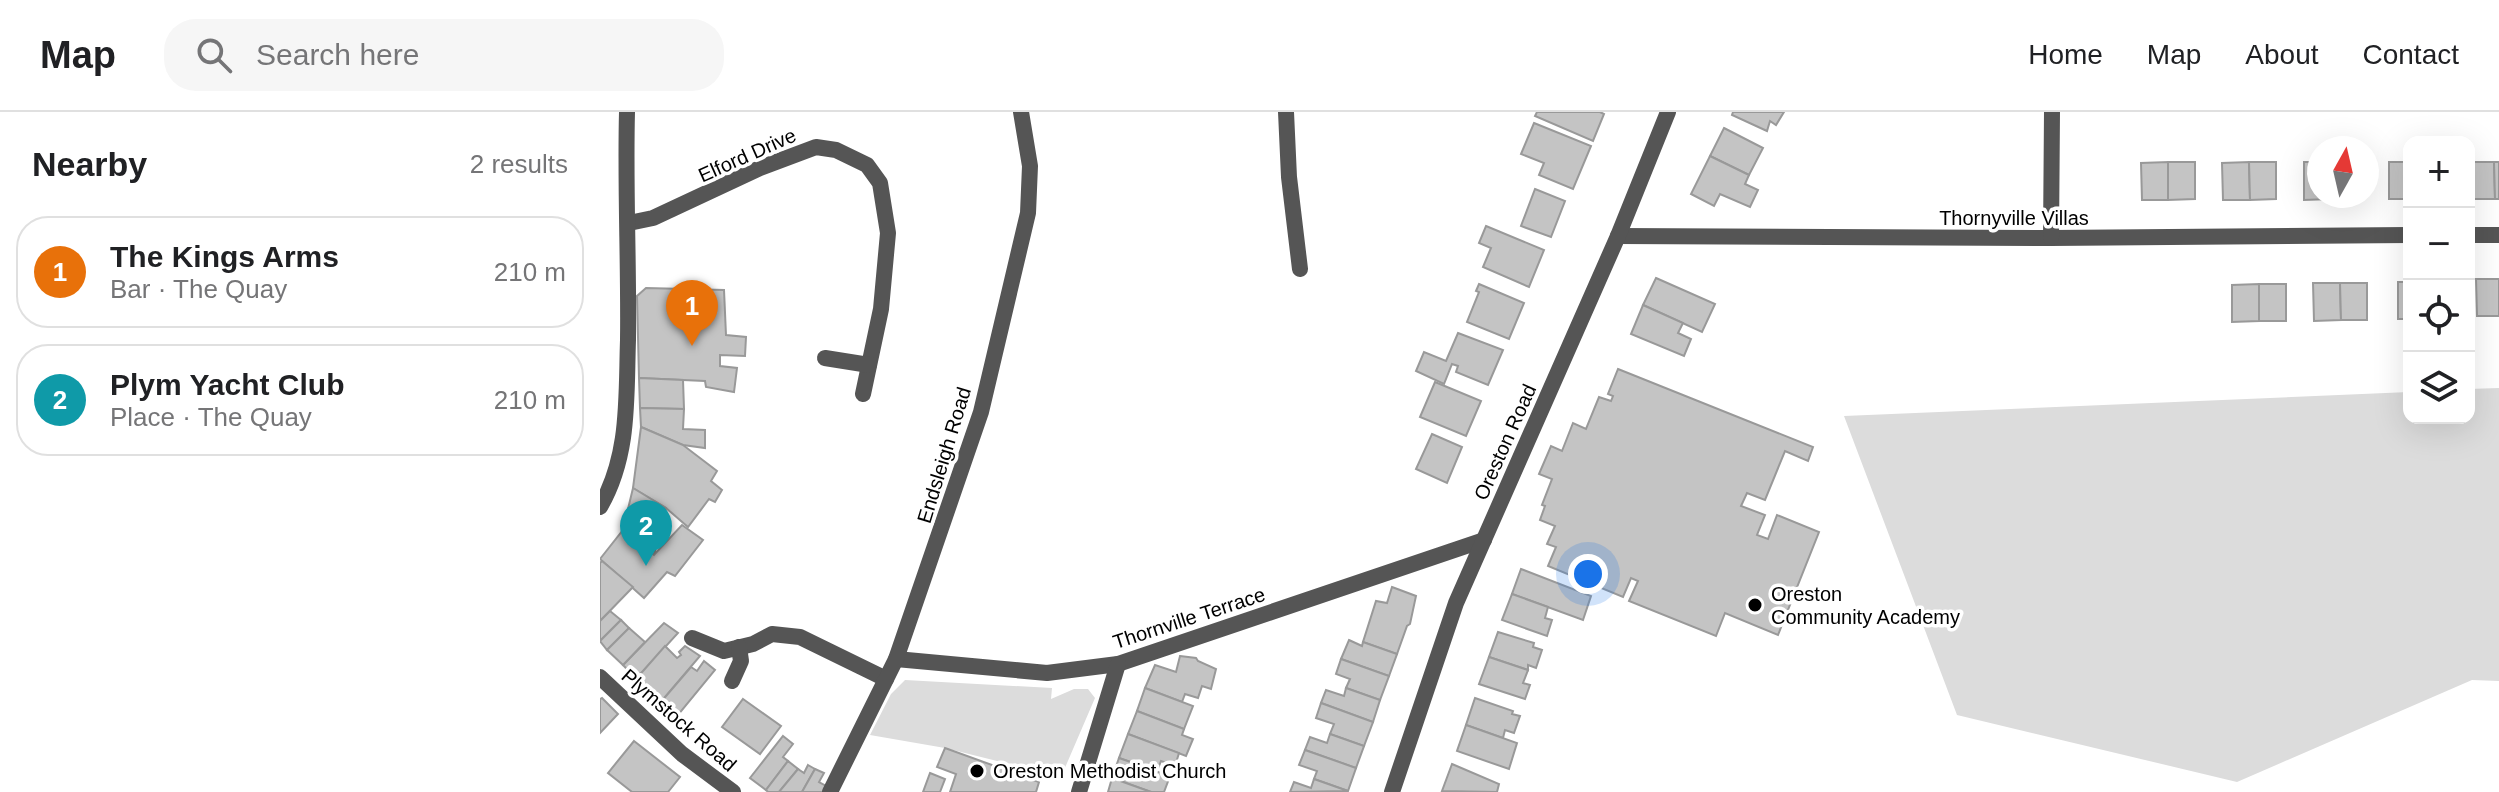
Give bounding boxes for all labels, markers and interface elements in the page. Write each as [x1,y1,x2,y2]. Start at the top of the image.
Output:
search box [164,19,724,91]
icon: search [192,33,236,77]
text: Map [40,34,116,76]
text: Search here [256,38,419,71]
text: Home [2028,39,2103,70]
text: Map [2147,39,2201,70]
text: About [2245,39,2319,70]
text: Contact [2363,39,2459,70]
street label: Elford Drive [695,124,799,186]
north arrow [2307,136,2379,208]
map controls [2403,136,2475,424]
button: + [2403,136,2475,208]
text: Nearby [32,145,147,183]
text: 2 results [470,149,568,179]
street label: Thornyville Villas [1939,207,2089,229]
button: − [2403,208,2475,280]
text: The Kings Arms [110,240,339,273]
text: 1 [53,257,67,287]
text: 210 m [494,257,566,287]
text: Bar · The Quay [110,274,287,304]
pin: 1 [666,280,718,346]
button: locate [2403,280,2475,352]
button: layers [2403,352,2475,424]
text: Plym Yacht Club [110,368,345,401]
street label: Oreston Road [1470,381,1540,503]
street label: Endsleigh Road [913,384,975,526]
text: 2 [53,385,67,415]
text: 210 m [494,385,566,415]
text: Place · The Quay [110,402,312,432]
pin: 2 [620,500,672,566]
your location [1568,554,1608,594]
street label: Thornville Terrace [1110,583,1268,653]
place label: Oreston Community Academy [1771,583,1960,628]
marker: Oreston Community Academy [1746,596,1764,614]
street label: Plymstock Road [617,664,741,776]
place label: Oreston Methodist Church [993,760,1226,782]
marker: Oreston Methodist Church [968,762,986,780]

